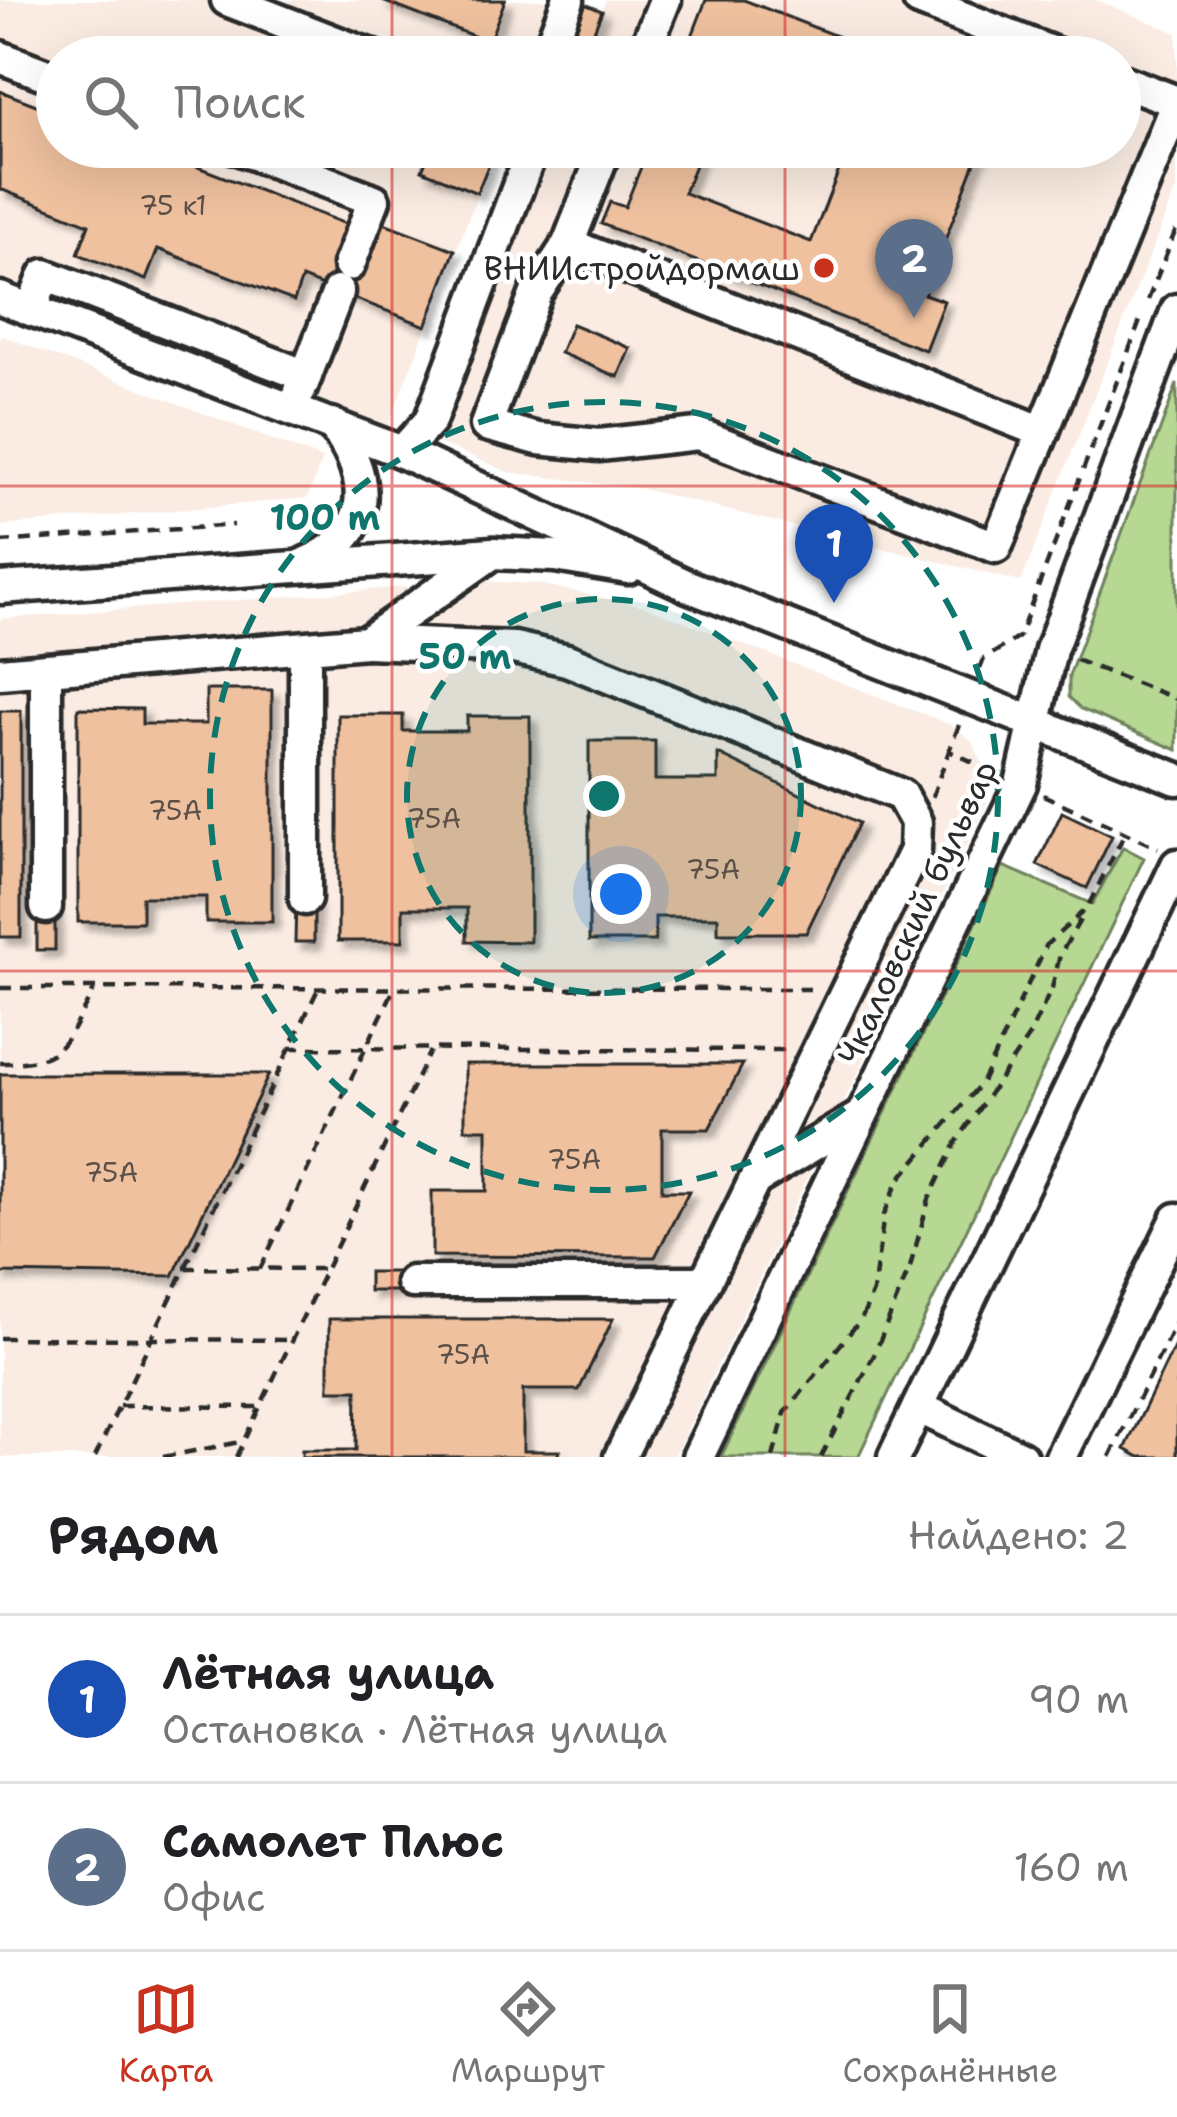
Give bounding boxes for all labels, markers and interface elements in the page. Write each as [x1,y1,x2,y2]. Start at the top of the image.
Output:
search box [36,36,1141,168]
icon: search [78,69,144,135]
text: Поиск [174,72,305,132]
house number: 75 к1 [139,187,207,224]
pin: 2 [875,219,953,318]
place label: ВНИИстройдормаш [483,246,800,291]
marker: ВНИИстройдормаш [811,255,837,281]
text: 100 m [270,493,381,542]
pin: 1 [795,504,873,603]
text: 50 m [419,632,512,681]
street label: Чкаловский бульвар [827,753,1008,1072]
centre of rings [583,775,625,817]
house number: 75А [148,792,202,829]
house number: 75А [407,800,461,837]
house number: 75А [686,851,740,888]
your location [591,864,651,924]
house number: 75А [547,1141,601,1178]
house number: 75А [84,1154,138,1191]
house number: 75А [436,1336,490,1373]
text: Рядом [48,1501,219,1569]
text: Найдено: 2 [908,1509,1129,1561]
text: Лётная улица [162,1643,494,1703]
text: 1 [78,1673,96,1725]
text: 90 m [1028,1673,1129,1725]
text: Остановка · Лётная улица [162,1703,667,1755]
text: Самолет Плюс [162,1811,504,1871]
text: 2 [73,1841,101,1893]
text: 160 m [1014,1841,1129,1893]
text: Офис [162,1871,266,1923]
tab: Карта [119,1976,213,2093]
tab: Маршрут [451,1976,605,2093]
tab: Сохранённые [843,1976,1058,2093]

